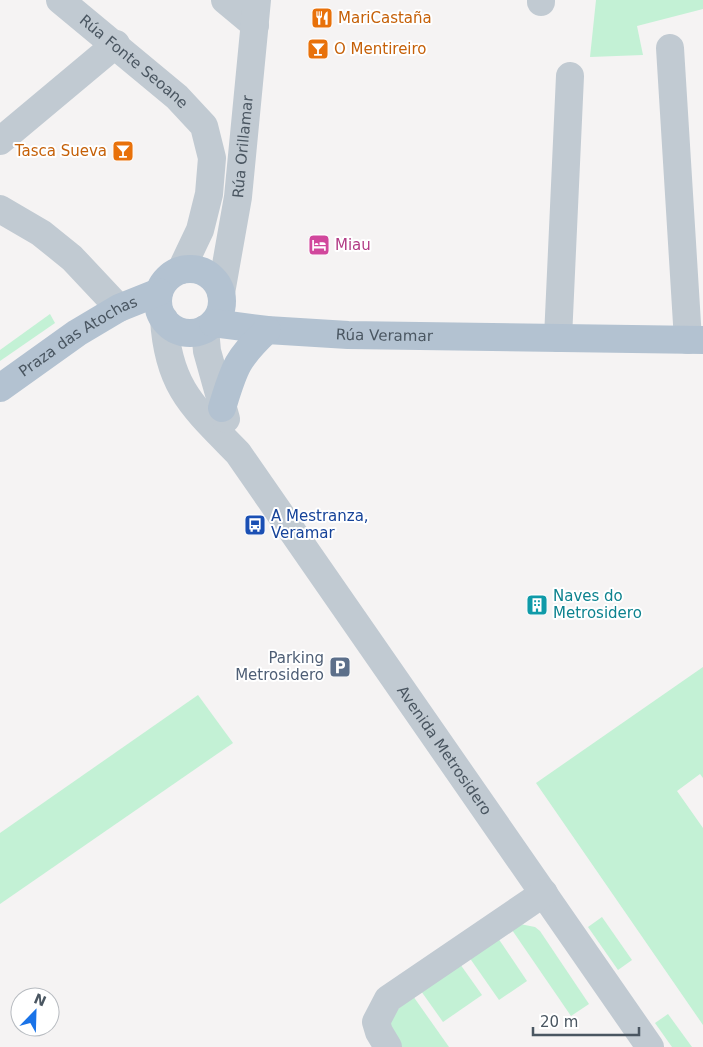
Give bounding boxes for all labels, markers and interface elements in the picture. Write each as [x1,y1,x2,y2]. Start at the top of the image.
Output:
restaurant icon: MariCastaña [310,6,334,30]
place label: MariCastaña [338,9,432,27]
street label: Rúa Fonte Seoane [76,11,192,112]
bar icon: O Mentireiro [306,37,330,61]
place label: O Mentireiro [334,40,427,58]
street label: Rúa Orillamar [229,94,257,199]
bar icon: Tasca Sueva [111,139,135,163]
place label: Tasca Sueva [14,142,107,160]
hotel icon: Miau [307,233,331,257]
place label: Miau [335,236,371,254]
street label: Praza das Atochas [15,292,140,381]
street label: Rúa Veramar [335,325,434,345]
place label: A Mestranza, Veramar [271,507,369,542]
bus stop icon: A Mestranza, Veramar [243,513,267,537]
place label: Naves do Metrosidero [553,587,642,622]
building icon: Naves do Metrosidero [525,593,549,617]
place label: Parking Metrosidero [235,649,324,684]
parking icon: Parking Metrosidero [328,655,352,679]
street label: Avenida Metrosidero [393,682,495,819]
north arrow [10,987,60,1037]
text: N [32,990,49,1010]
scale bar [533,1004,639,1036]
text: 20 m [540,1013,578,1031]

